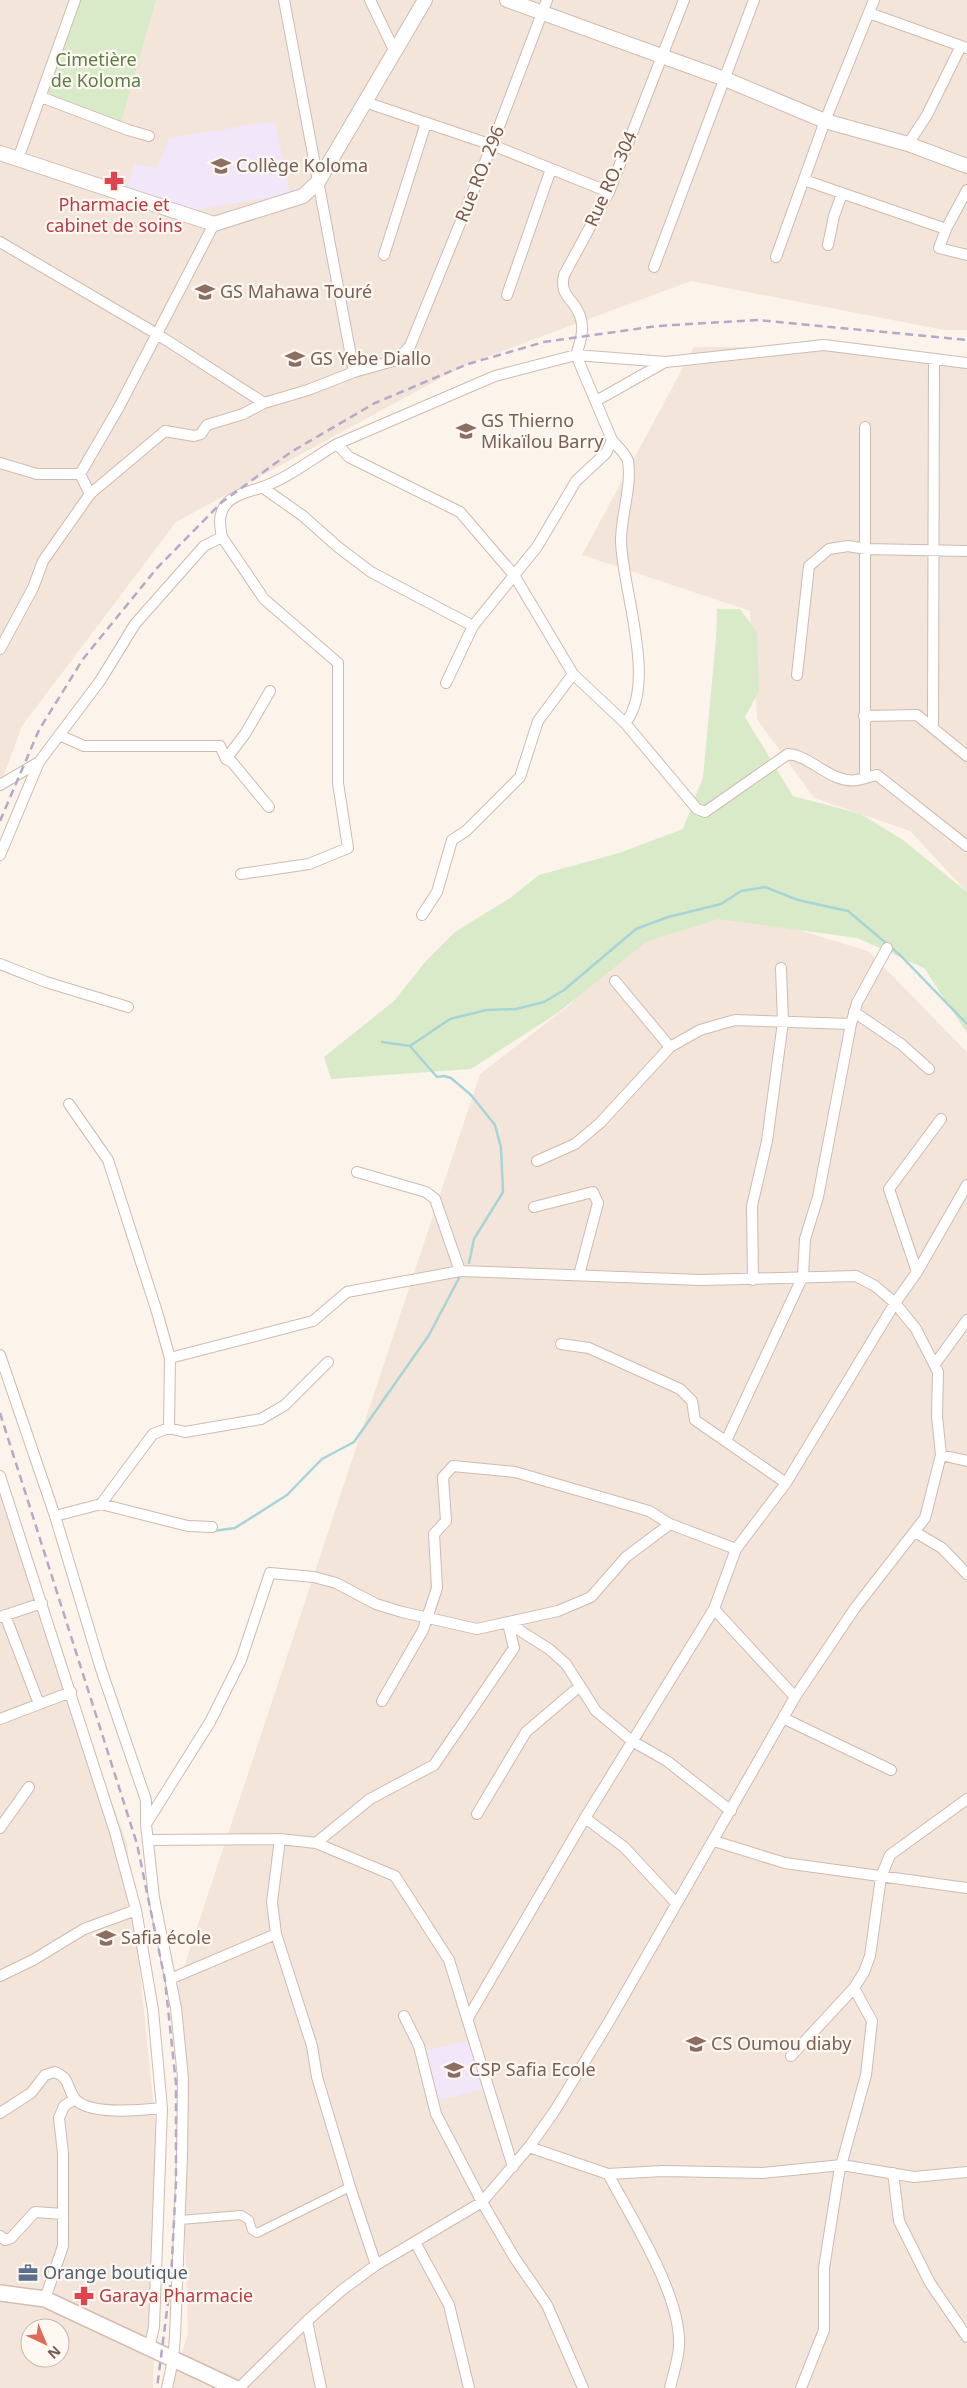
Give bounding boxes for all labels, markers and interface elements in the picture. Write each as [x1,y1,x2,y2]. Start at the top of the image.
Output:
park label: Cimetière de Koloma [51,47,141,92]
street label: Rue RO. 296 [449,122,509,225]
street label: Rue RO. 304 [578,127,642,230]
place label: Collège Koloma [236,153,368,177]
school or university icon: Collège Koloma [210,155,232,177]
pharmacy icon: Pharmacie et cabinet de soins [103,170,125,192]
place label: Pharmacie et cabinet de soins [46,192,182,237]
place label: GS Mahawa Touré [220,279,372,303]
school or university icon: GS Mahawa Touré [194,281,216,303]
place label: GS Yebe Diallo [310,346,431,370]
school or university icon: GS Yebe Diallo [284,348,306,370]
place label: GS Thierno Mikaïlou Barry [481,408,604,453]
school or university icon: GS Thierno Mikaïlou Barry [455,420,477,442]
place label: Safia école [121,1925,211,1949]
school or university icon: Safia école [95,1927,117,1949]
place label: CS Oumou diaby [711,2031,852,2055]
school or university icon: CS Oumou diaby [685,2033,707,2055]
place label: CSP Safia Ecole [469,2057,596,2081]
school or university icon: CSP Safia Ecole [443,2059,465,2081]
place label: Orange boutique [43,2260,188,2284]
office icon: Orange boutique [17,2262,39,2284]
place label: Garaya Pharmacie [99,2283,253,2307]
pharmacy icon: Garaya Pharmacie [73,2285,95,2307]
north arrow [20,2318,70,2368]
text: N [44,2342,65,2364]

